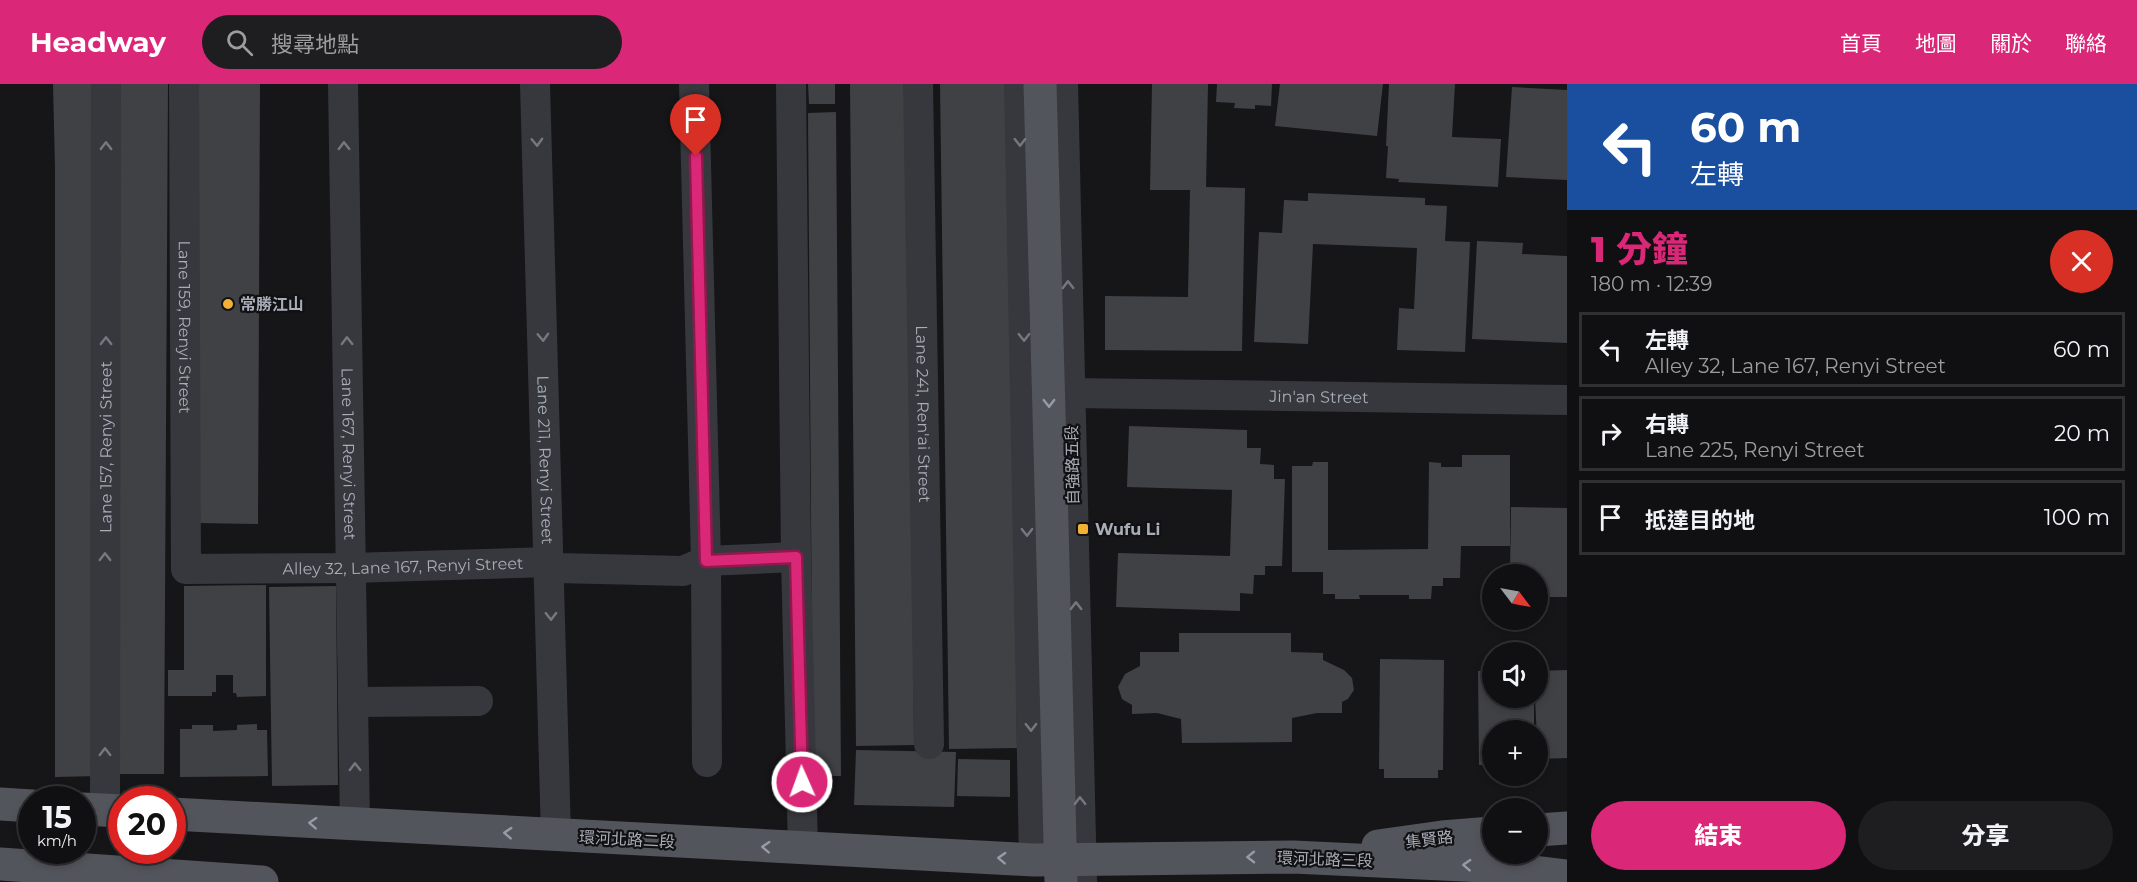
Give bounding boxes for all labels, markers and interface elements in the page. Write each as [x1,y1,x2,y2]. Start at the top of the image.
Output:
search box [202,15,622,69]
text: Headway [30,25,166,59]
icon: search [223,26,256,59]
text: 搜尋地點 [271,31,359,58]
text: 首頁 [1840,31,1882,56]
text: 地圖 [1915,31,1957,56]
text: 關於 [1990,31,2032,56]
text: 聯絡 [2065,31,2107,56]
pin [670,94,721,156]
text: 60 m [1690,101,1801,153]
icon: arrive [679,103,712,136]
icon: left [1591,108,1669,186]
one-way arrow [531,138,543,147]
one-way arrow [1014,138,1026,147]
one-way arrow [100,141,112,150]
one-way arrow [338,142,350,151]
text: 左轉 [1690,158,1744,191]
text: 1 分鐘 [1591,227,1688,271]
button: close [2050,230,2113,293]
street label: Lane 159, Renyi Street [175,240,194,414]
text: 180 m · 12:39 [1591,272,1712,296]
one-way arrow [1062,280,1074,289]
place label: 常勝江山 [240,295,304,314]
marker: 常勝江山 [221,297,235,311]
street label: Lane 241, Ren'ai Street [912,325,934,503]
text: 左轉 [1645,327,1689,354]
one-way arrow [537,333,549,342]
one-way arrow [1017,333,1030,342]
icon: left [1594,333,1627,366]
one-way arrow [100,336,112,345]
text: 60 m [2053,336,2110,363]
one-way arrow [341,337,354,346]
text: Alley 32, Lane 167, Renyi Street [1645,354,1946,378]
street label: Lane 157, Renyi Street [96,361,116,533]
street label: Lane 167, Renyi Street [338,368,359,541]
street label: Lane 211, Renyi Street [533,375,557,545]
street label: Jin'an Street [1268,387,1369,407]
one-way arrow [1042,398,1055,407]
text: 右轉 [1645,411,1689,438]
icon: right [1594,417,1627,450]
text: 20 m [2054,420,2110,447]
street label: 自強路五段 [1062,425,1083,505]
text: Lane 225, Renyi Street [1645,438,1865,462]
icon: arrive [1594,501,1627,534]
text: 100 m [2044,504,2110,531]
text: 抵達目的地 [1645,507,1755,534]
place label: Wufu Li [1095,520,1160,539]
marker: Wufu Li [1076,522,1090,536]
one-way arrow [1021,528,1034,537]
one-way arrow [99,552,111,561]
street label: Alley 32, Lane 167, Renyi Street [282,554,524,578]
north arrow [1482,564,1548,630]
map controls [1482,564,1548,864]
one-way arrow [1069,601,1082,610]
one-way arrow [545,612,557,621]
button: sound [1482,642,1548,708]
button: + [1482,720,1548,786]
one-way arrow [1025,723,1037,732]
one-way arrow [99,747,111,756]
position arrow [770,750,834,814]
one-way arrow [348,762,361,771]
speed limit sign: 20 [108,786,186,864]
one-way arrow [1074,796,1087,805]
button: − [1482,798,1548,864]
text: 15 [42,799,72,836]
button: 結束 [1591,801,1846,870]
button: 分享 [1858,801,2113,870]
one-way arrow [309,817,318,830]
one-way arrow [503,827,512,840]
street label: 環河北路二段 [579,827,675,851]
street label: 集賢路 [1404,827,1454,852]
text: km/h [37,831,77,850]
one-way arrow [761,840,770,853]
street label: 環河北路三段 [1277,848,1373,871]
one-way arrow [1247,851,1256,863]
one-way arrow [998,852,1007,865]
one-way arrow [1463,859,1472,872]

